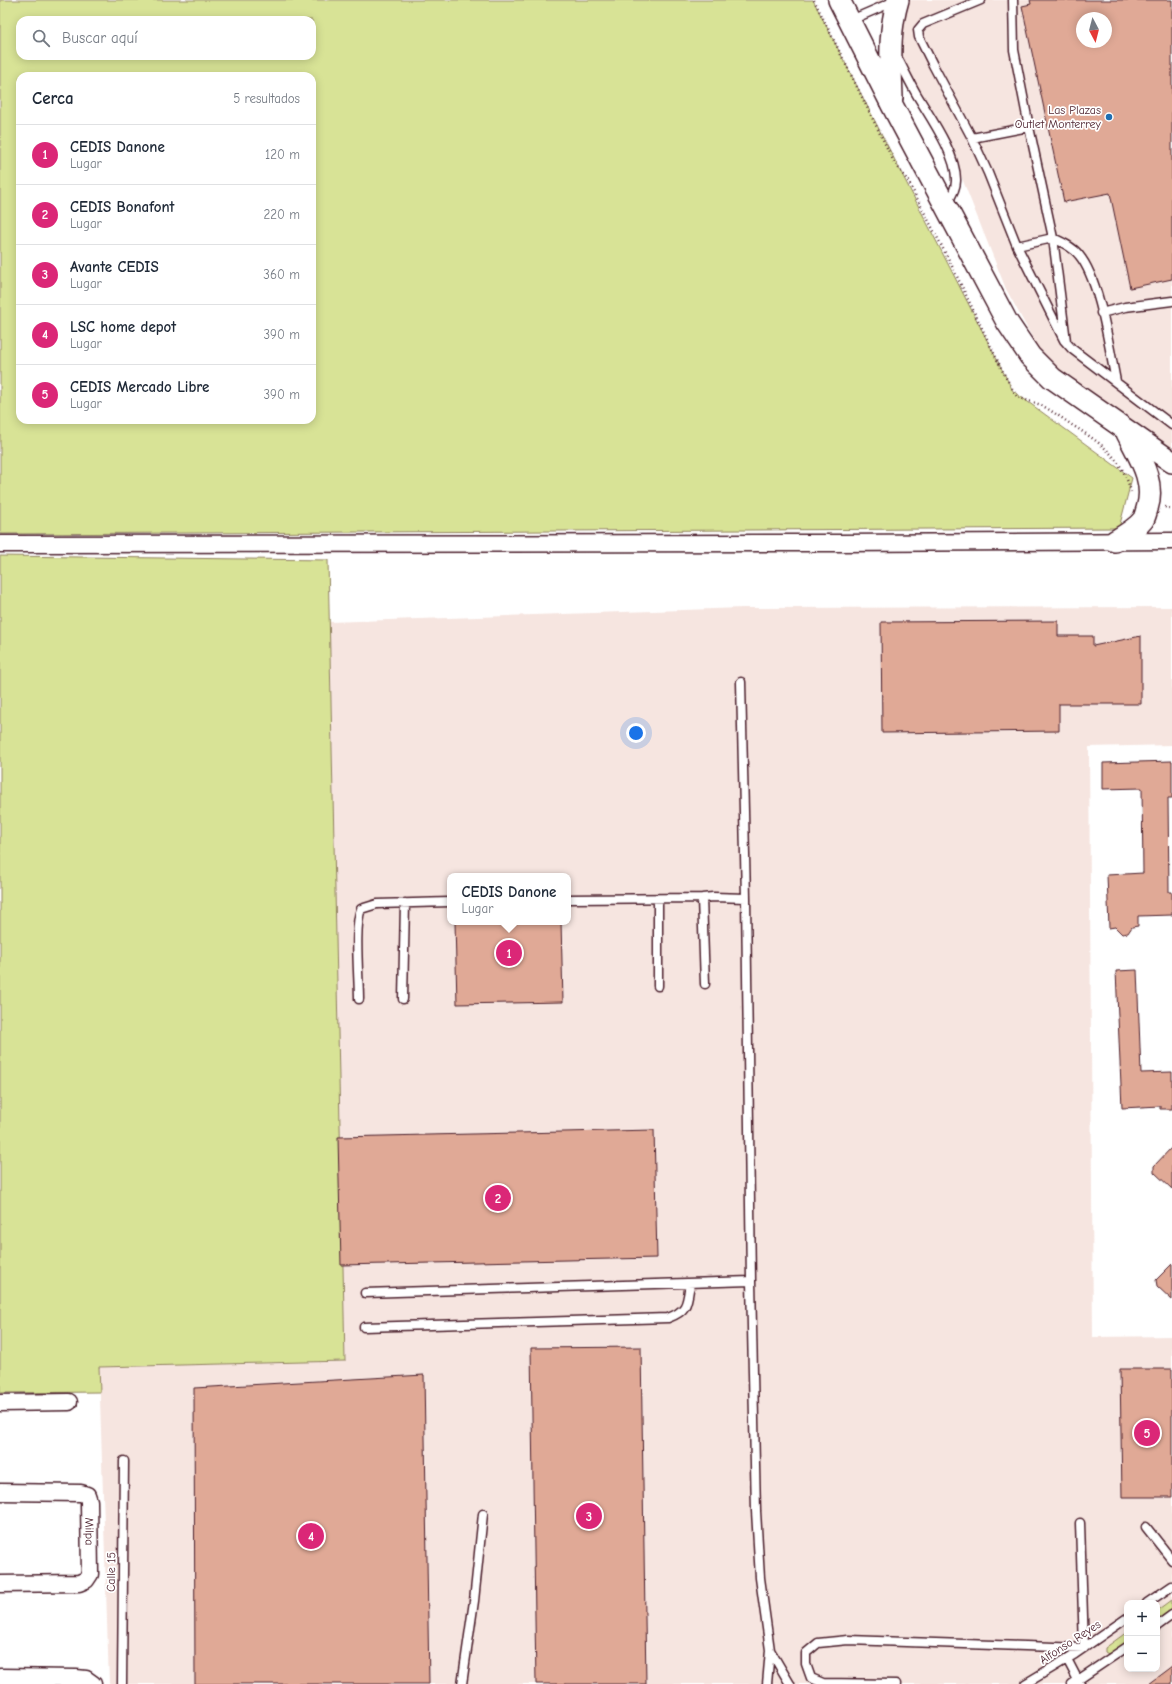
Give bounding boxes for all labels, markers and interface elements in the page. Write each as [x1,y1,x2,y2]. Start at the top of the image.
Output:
north arrow [1076,12,1112,48]
search box [16,16,316,60]
icon: search [30,27,52,49]
text: Buscar aquí [62,29,138,47]
text: Cerca [32,89,74,108]
text: 5 resultados [233,91,300,106]
place label: Las Plazas Outlet Monterrey [1015,103,1102,131]
marker: Las Plazas Outlet Monterrey [1104,112,1114,122]
text: CEDIS Danone [70,138,165,156]
text: 1 [42,147,48,162]
text: 120 m [265,147,300,162]
text: Lugar [70,156,102,171]
text: CEDIS Bonafont [70,198,175,216]
text: 2 [42,207,48,222]
text: 220 m [263,207,300,222]
text: Lugar [70,216,102,231]
text: Avante CEDIS [70,258,159,276]
text: 3 [42,267,48,282]
text: 360 m [263,267,300,282]
text: Lugar [70,276,102,291]
text: LSC home depot [70,318,176,336]
text: 4 [42,327,48,342]
text: 390 m [264,327,300,342]
text: Lugar [70,336,102,351]
text: CEDIS Mercado Libre [70,378,209,396]
text: 5 [42,387,48,402]
text: 390 m [264,387,300,402]
text: Lugar [70,396,102,411]
your location [626,723,646,743]
popup [447,873,571,925]
text: CEDIS Danone [462,883,556,901]
text: Lugar [462,901,493,916]
pin: 1 [496,938,522,968]
pin: 2 [485,1183,511,1213]
pin: 5 [1134,1418,1160,1448]
pin: 3 [576,1501,602,1531]
street label: Milpa [82,1517,97,1545]
pin: 4 [298,1521,324,1551]
street label: Calle 15 [104,1552,118,1592]
map controls [1124,1600,1160,1672]
button: + [1124,1600,1160,1636]
street label: Alfonso Reyes [1037,1617,1103,1667]
button: − [1124,1636,1160,1672]

